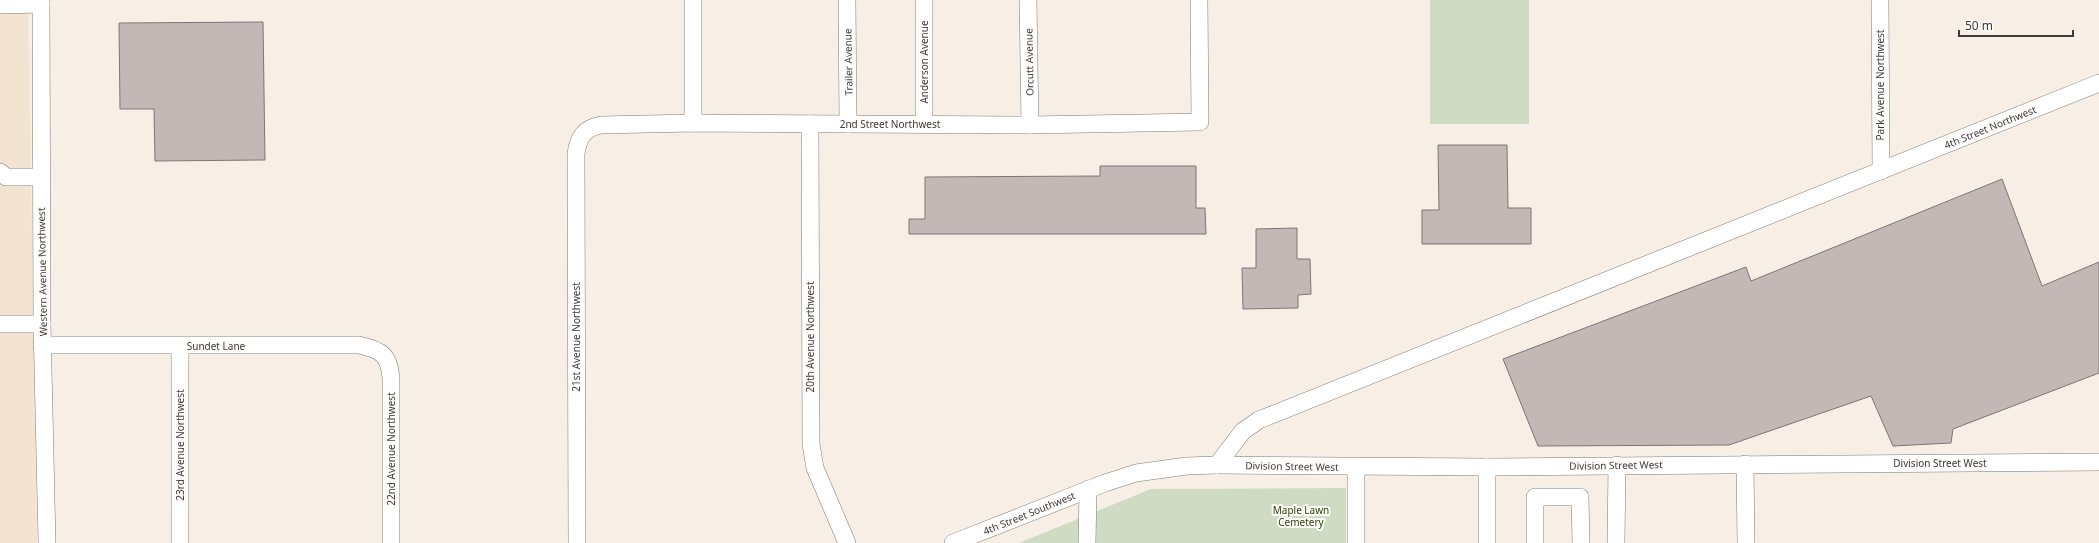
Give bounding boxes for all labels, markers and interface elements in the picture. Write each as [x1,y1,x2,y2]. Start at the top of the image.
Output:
scale bar [1959,12,2073,38]
text: 50 m [1965,17,1993,34]
street label: Anderson Avenue [917,20,931,104]
street label: Trailer Avenue [840,28,856,96]
street label: Orcutt Avenue [1021,28,1037,96]
street label: Park Avenue Northwest [1873,29,1887,140]
street label: 4th Street Northwest [1942,102,2038,152]
street label: 2nd Street Northwest [840,117,941,131]
street label: Western Avenue Northwest [34,207,50,337]
street label: 20th Avenue Northwest [803,281,817,393]
street label: 21st Avenue Northwest [569,282,583,392]
street label: Sundet Lane [187,339,246,353]
street label: 23rd Avenue Northwest [173,389,187,501]
street label: 22nd Avenue Northwest [384,392,398,506]
street label: Division Street West [1893,456,1987,470]
street label: Division Street West [1569,457,1663,473]
street label: Division Street West [1245,458,1339,474]
street label: 4th Street Southwest [981,488,1077,538]
park label: Maple Lawn Cemetery [1273,503,1329,529]

